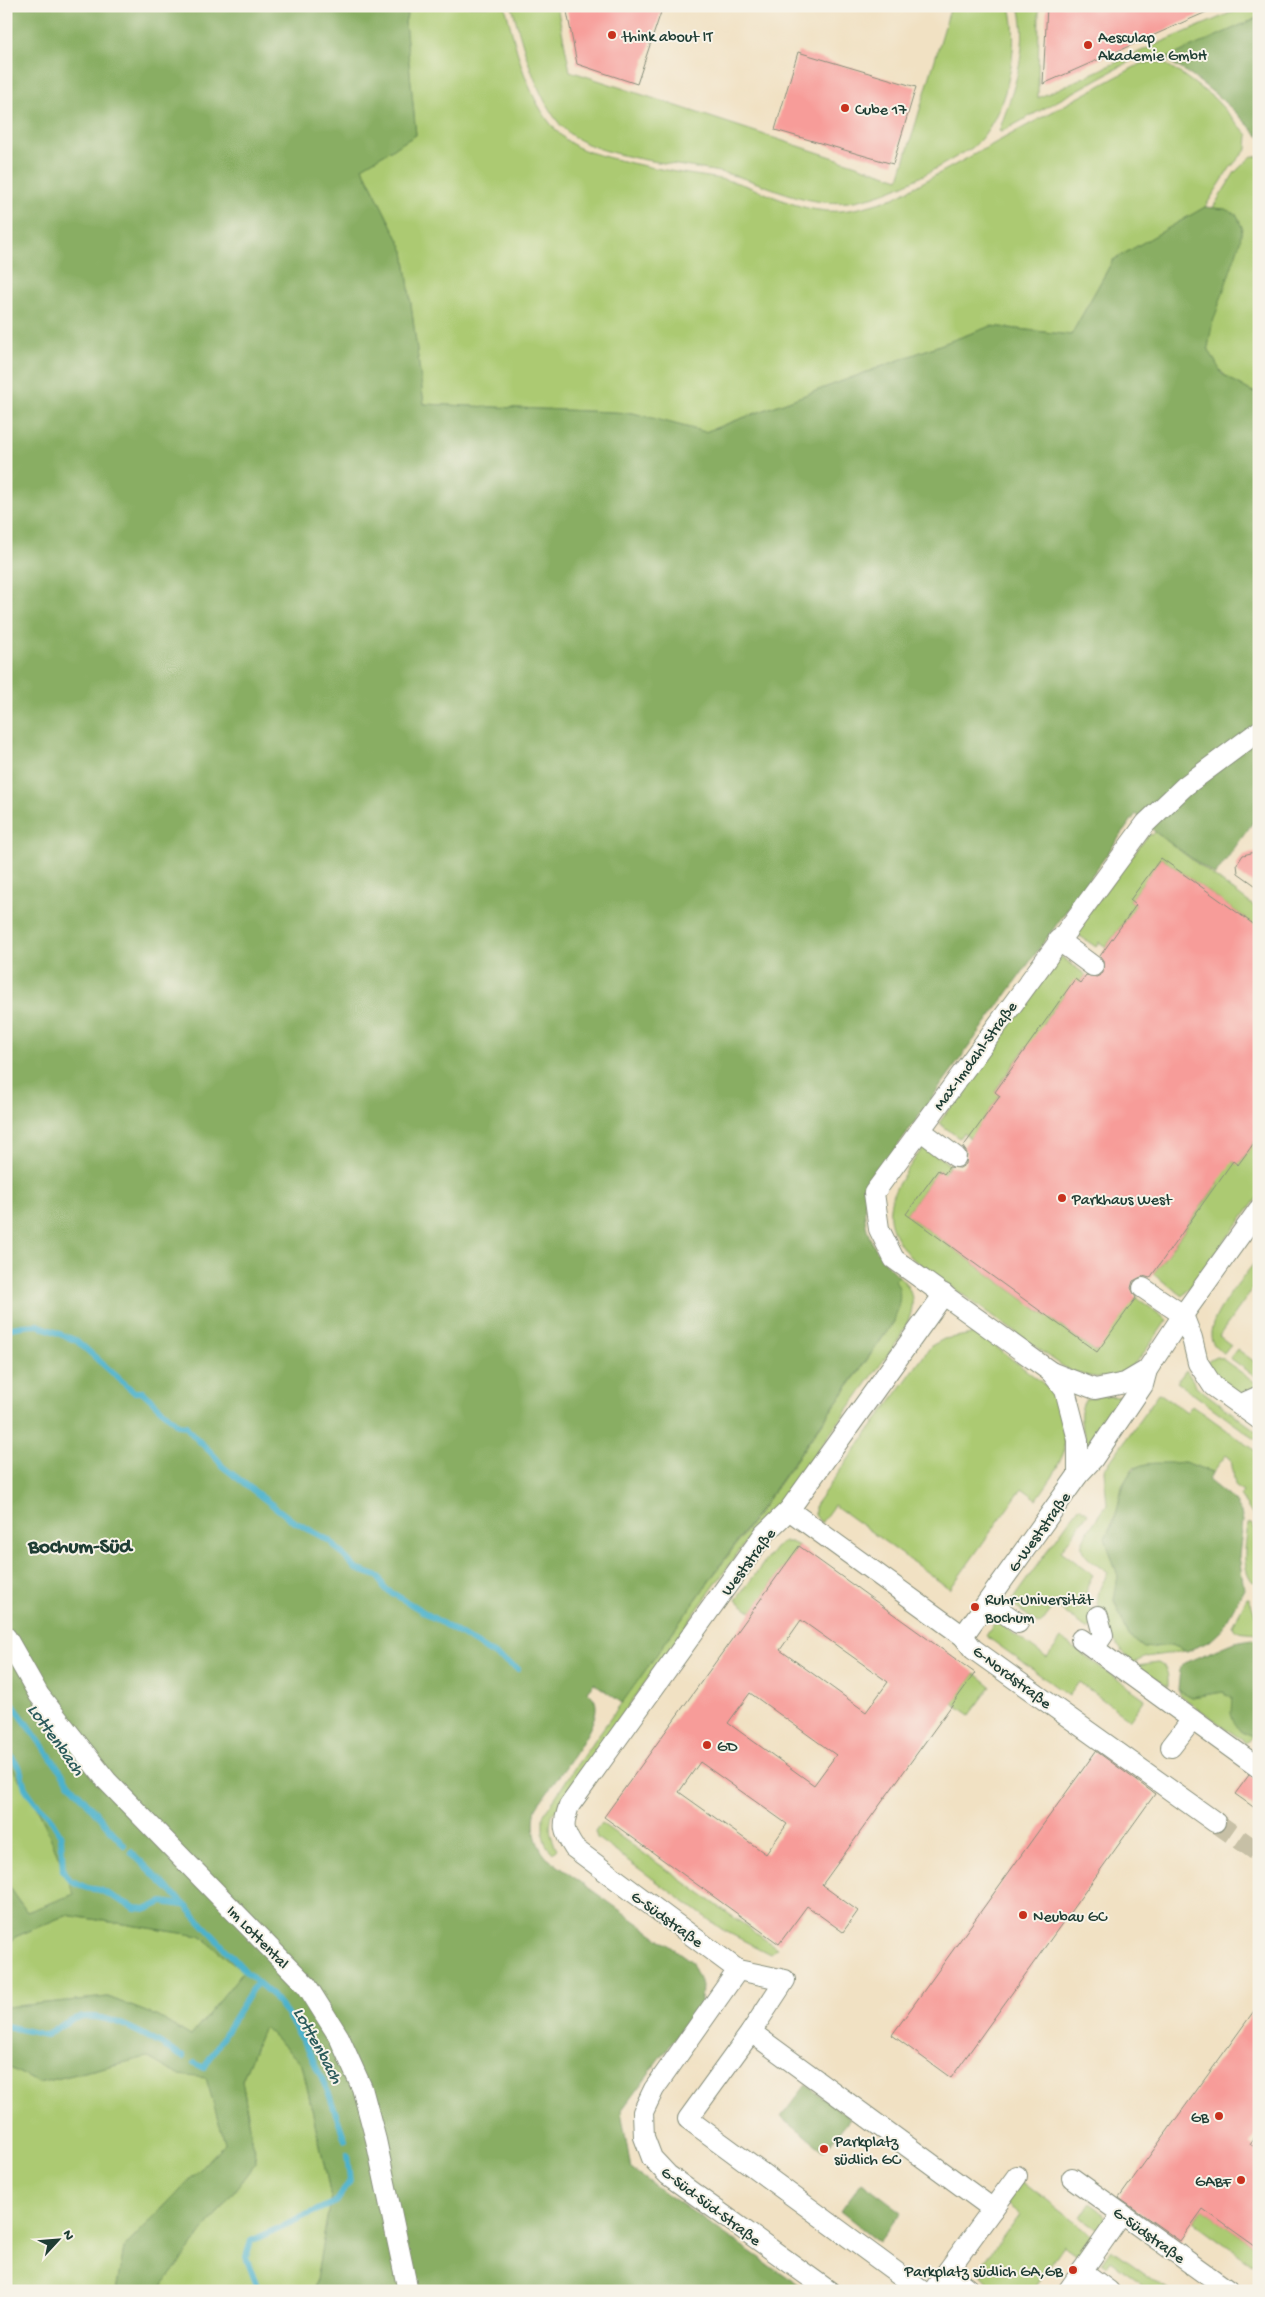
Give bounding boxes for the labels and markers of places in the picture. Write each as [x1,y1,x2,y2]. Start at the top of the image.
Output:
marker: think about IT [606,29,618,41]
place label: think about IT [621,29,713,48]
place label: Aesculap Akademie GmbH [1098,30,1208,67]
marker: Aesculap Akademie GmbH [1082,39,1094,51]
marker: Cube 17 [839,102,851,114]
place label: Cube 17 [855,102,907,121]
marker: Parkhaus West [1056,1192,1068,1204]
place label: Parkhaus West [1071,1192,1173,1211]
place label: Ruhr-Universität Bochum [984,1592,1094,1629]
marker: Ruhr-Universität Bochum [969,1601,981,1613]
marker: GD [701,1739,713,1751]
place label: GD [717,1739,738,1758]
marker: Neubau GC [1017,1909,1029,1921]
place label: Neubau GC [1033,1909,1108,1928]
place label: GB [1191,2110,1210,2129]
marker: GB [1213,2110,1225,2122]
place label: Parkplatz südlich GC [833,2134,902,2171]
marker: Parkplatz südlich GC [818,2143,830,2155]
place label: GABF [1195,2174,1232,2193]
marker: GABF [1235,2174,1247,2186]
place label: Parkplatz südlich GA,GB [903,2264,1064,2283]
marker: Parkplatz südlich GA,GB [1067,2264,1079,2276]

